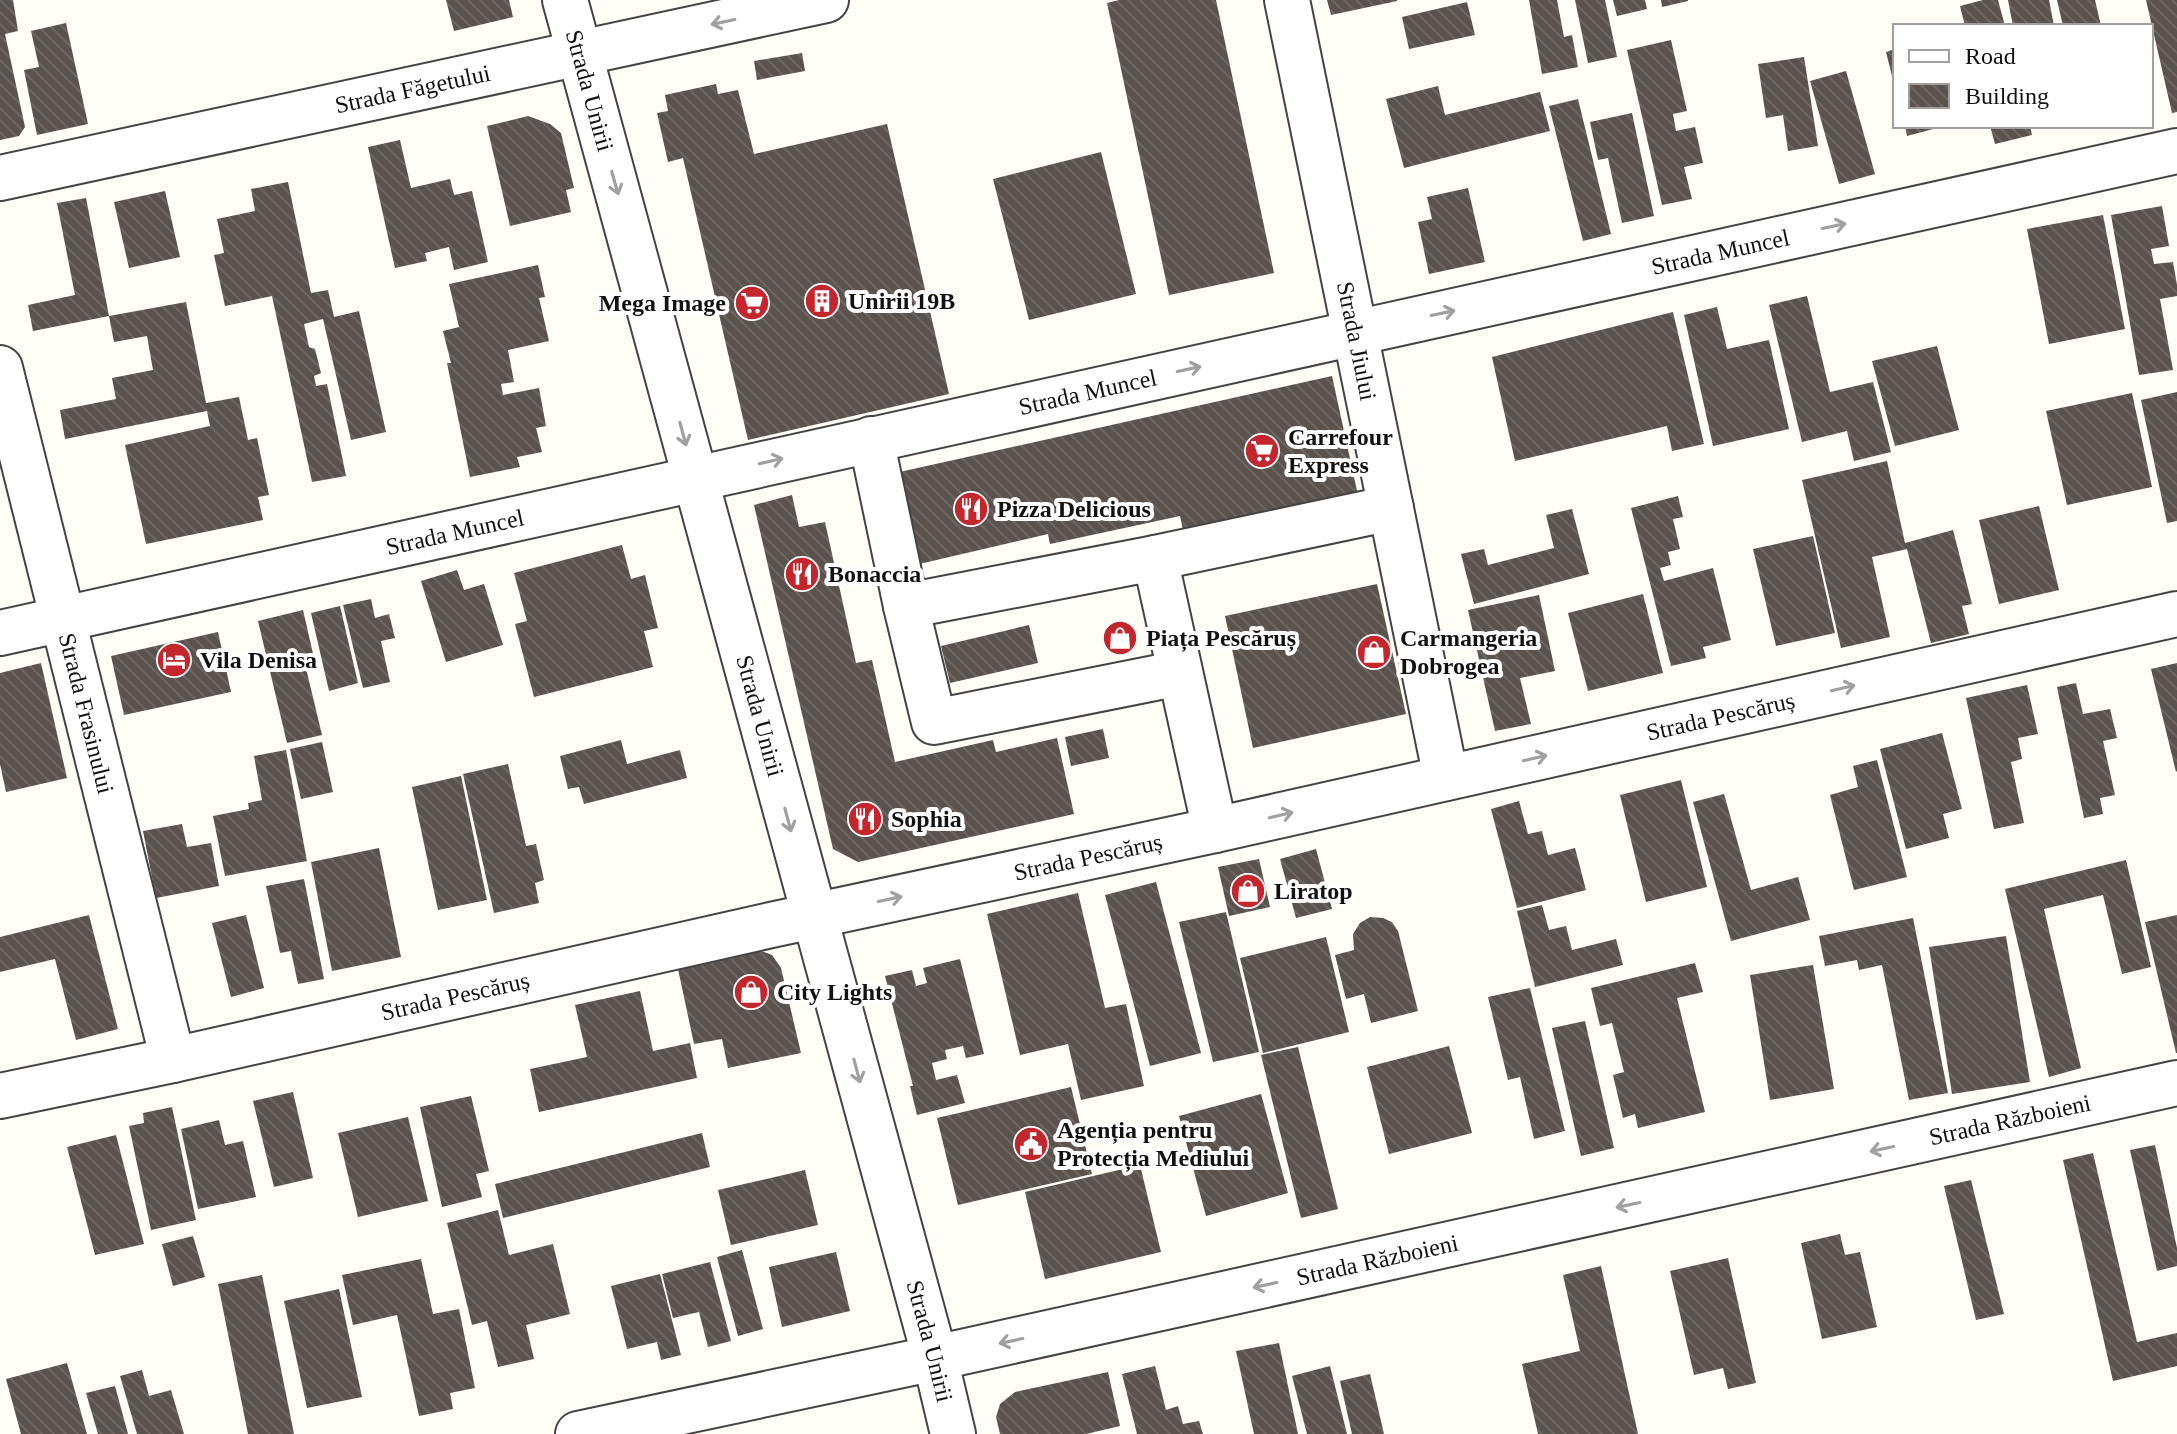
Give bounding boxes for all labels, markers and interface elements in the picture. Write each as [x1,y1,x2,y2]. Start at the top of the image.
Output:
one-way arrow [711,15,736,30]
legend [1893,24,2153,128]
street label: Strada Unirii [561,27,619,155]
text: Road [1965,43,2016,69]
street label: Strada Făgetului [333,60,493,118]
text: Building [1965,83,2049,109]
one-way arrow [608,170,623,196]
one-way arrow [1820,218,1846,233]
street label: Strada Muncel [1649,224,1792,280]
street label: Strada Jiului [1332,279,1382,403]
building icon: Unirii 19B [803,282,841,320]
supermarket icon: Mega Image [733,284,771,322]
place label: Unirii 19B [848,288,955,314]
place label: Mega Image [599,290,726,316]
one-way arrow [1430,305,1456,320]
one-way arrow [1176,361,1202,376]
street label: Strada Muncel [1016,364,1159,420]
one-way arrow [677,421,692,447]
place label: Carrefour Express [1288,424,1393,478]
supermarket icon: Carrefour Express [1243,432,1281,470]
one-way arrow [758,453,784,468]
restaurant icon: Pizza Delicious [952,490,990,528]
place label: Pizza Delicious [997,496,1151,522]
street label: Strada Muncel [383,504,527,560]
restaurant icon: Bonaccia [783,555,821,593]
place label: Bonaccia [828,561,921,587]
shop icon: Piața Pescăruș [1101,619,1139,657]
place label: Piața Pescăruș [1146,625,1296,652]
place label: Carmangeria Dobrogea [1400,625,1537,679]
street label: Strada Frasinului [54,630,119,797]
shop icon: Carmangeria Dobrogea [1355,633,1393,671]
hotel icon: Vila Denisa [155,641,193,679]
place label: Vila Denisa [200,647,317,673]
street label: Strada Unirii [731,652,789,780]
one-way arrow [1830,680,1856,695]
street label: Strada Pescăruș [1644,687,1797,746]
one-way arrow [1522,750,1547,765]
restaurant icon: Sophia [846,800,884,838]
place label: Sophia [891,806,962,832]
one-way arrow [782,807,797,833]
one-way arrow [1268,807,1294,822]
street label: Strada Pescăruș [1011,829,1165,886]
shop icon: Liratop [1229,872,1267,910]
place label: Liratop [1274,878,1353,904]
one-way arrow [877,891,903,906]
street label: Strada Pescăruș [379,967,532,1026]
shop icon: City Lights [732,973,770,1011]
place label: City Lights [777,979,892,1005]
one-way arrow [850,1058,865,1084]
street label: Strada Războieni [1927,1089,2093,1150]
place label: Agenția pentru Protecția Mediului [1057,1117,1250,1172]
public building icon: Agenția pentru Protecția Mediului [1012,1125,1050,1163]
one-way arrow [1870,1142,1895,1157]
one-way arrow [1616,1198,1642,1213]
street label: Strada Războieni [1294,1230,1461,1291]
street label: Strada Unirii [901,1278,958,1405]
one-way arrow [1253,1278,1278,1293]
one-way arrow [999,1334,1024,1349]

